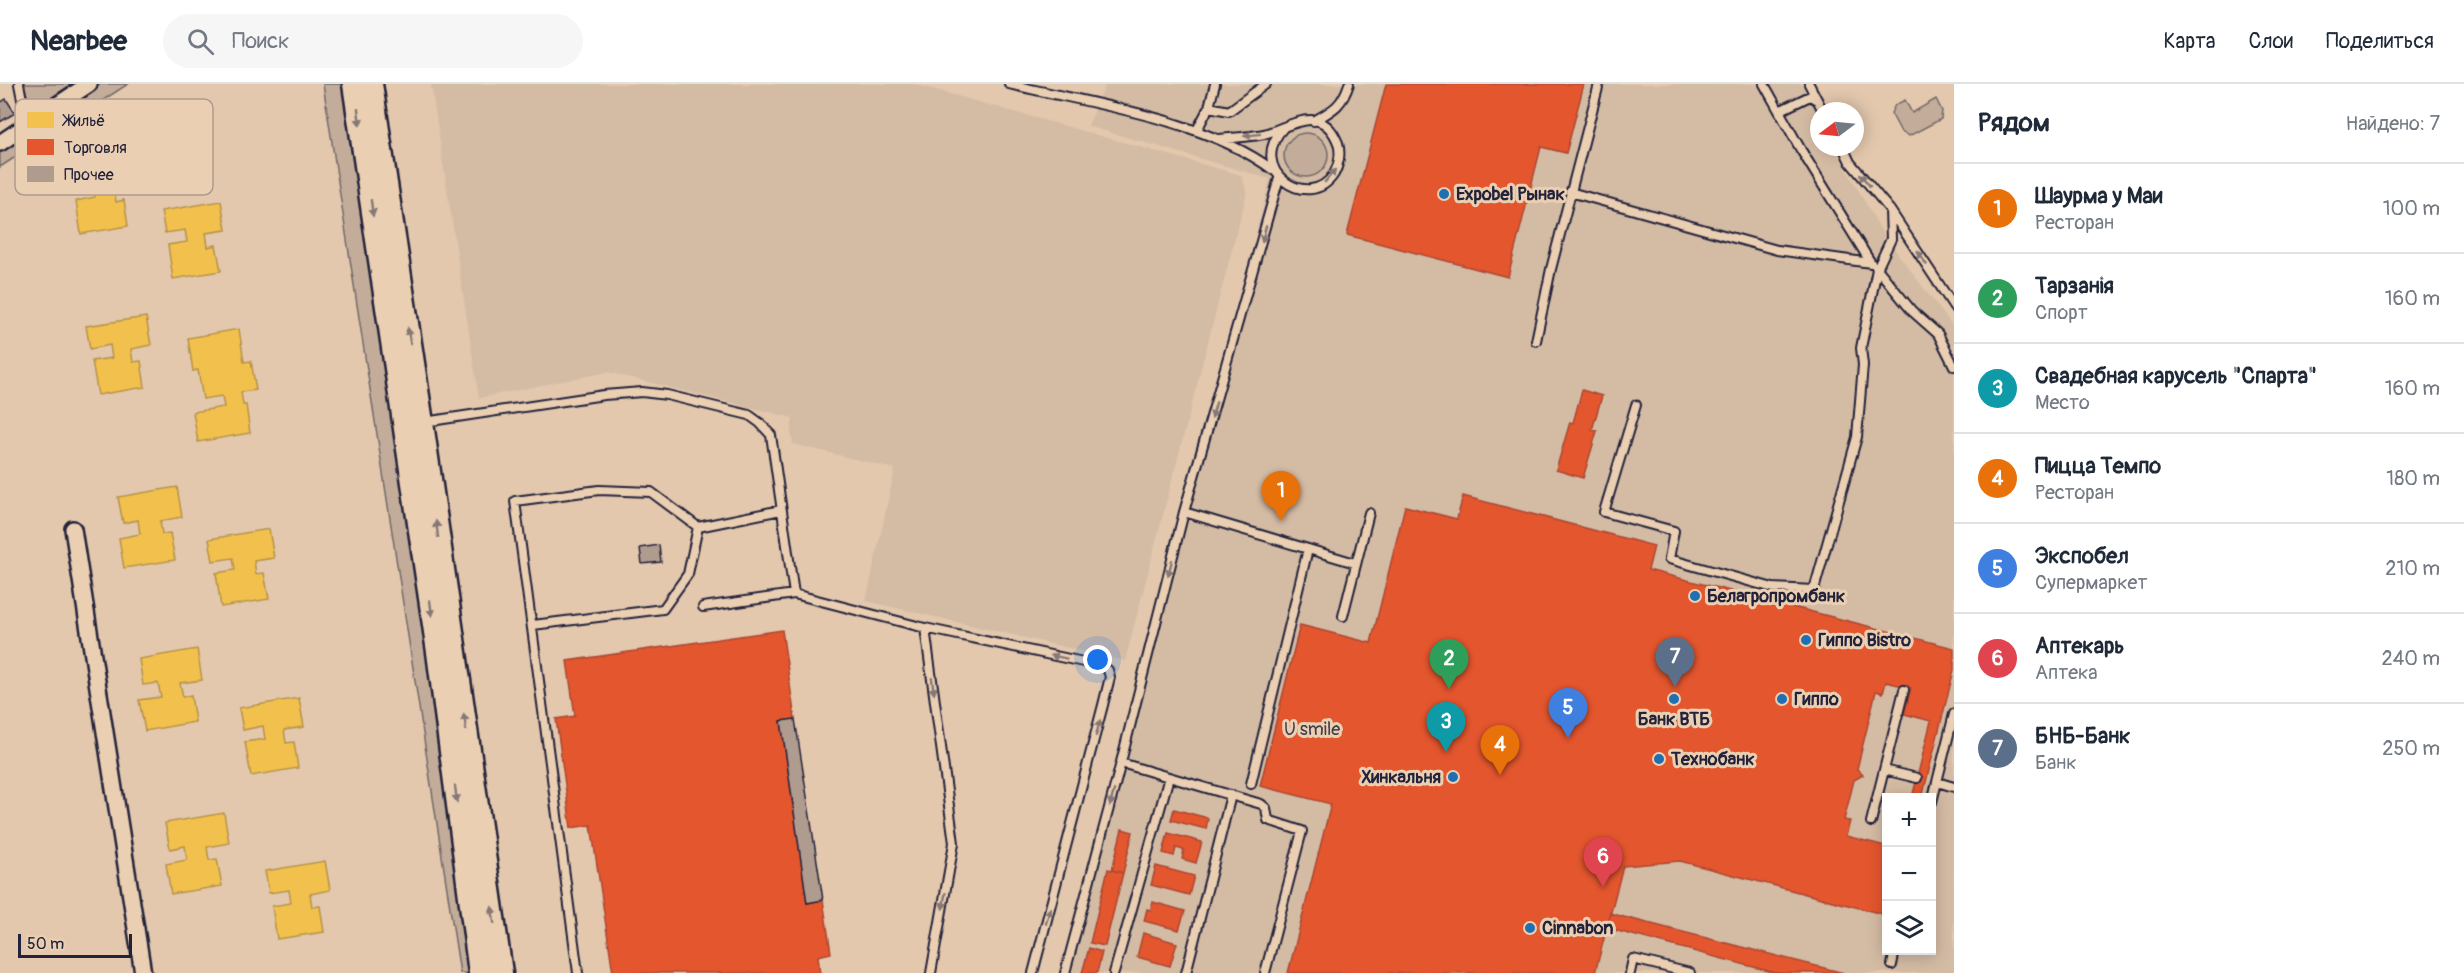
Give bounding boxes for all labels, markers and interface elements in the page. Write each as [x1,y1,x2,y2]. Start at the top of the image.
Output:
search box [163,14,583,68]
text: Nearbee [30,24,127,59]
icon: search [184,25,217,58]
text: Поиск [232,27,289,55]
text: Карта [2163,28,2215,55]
text: Слои [2248,28,2293,55]
text: Поделиться [2326,28,2434,55]
legend [15,99,213,195]
north arrow [1810,102,1864,156]
text: Рядом [1978,107,2050,139]
one-way arrow [354,108,363,127]
text: Жильё [61,111,105,131]
text: Найдено: 7 [2346,111,2440,136]
one-way arrow [1242,131,1261,140]
text: Торговля [64,138,127,158]
text: Прочее [64,165,114,185]
one-way arrow [1323,168,1336,184]
one-way arrow [1859,172,1872,187]
text: Шаурма у Маи [2035,182,2163,210]
place label: Expobel Рынак [1456,183,1565,206]
marker: Expobel Рынак [1437,187,1451,201]
text: 1 [1994,196,2001,221]
text: 100 m [2383,196,2440,221]
one-way arrow [368,198,377,217]
text: Ресторан [2035,210,2114,235]
one-way arrow [1258,225,1268,243]
one-way arrow [1916,251,1928,267]
text: Тарзанія [2035,272,2114,300]
text: 2 [1992,286,2003,311]
text: 160 m [2385,286,2440,311]
text: Спорт [2035,300,2088,325]
one-way arrow [405,326,414,345]
text: Свадебная карусель "Спарта" [2035,362,2317,390]
text: 3 [1992,376,2003,401]
text: 160 m [2385,376,2440,401]
text: Место [2035,390,2090,415]
one-way arrow [1209,401,1218,419]
text: Пицца Темпо [2035,452,2161,480]
text: 4 [1992,466,2003,491]
text: 180 m [2386,466,2440,491]
pin: 1 [1262,472,1300,521]
text: Ресторан [2035,480,2114,505]
one-way arrow [433,519,442,538]
text: Экспобел [2035,542,2129,570]
text: 5 [1992,556,2003,581]
text: 210 m [2385,556,2440,581]
one-way arrow [1165,559,1174,577]
text: Супермаркет [2035,570,2147,595]
place label: Белагропромбанк [1707,585,1845,608]
marker: Белагропромбанк [1688,589,1702,603]
one-way arrow [427,599,436,618]
place label: Гиппо Bistro [1818,629,1911,652]
text: Аптекарь [2035,632,2124,660]
marker: Гиппо Bistro [1799,633,1813,647]
pin: 7 [1656,638,1694,687]
pin: 2 [1430,640,1468,689]
your location [1083,645,1112,674]
text: 6 [1992,646,2003,671]
text: 240 m [2381,646,2440,671]
one-way arrow [1049,652,1068,661]
text: Аптека [2035,660,2098,685]
one-way arrow [928,676,937,695]
pin: 5 [1548,688,1588,738]
place label: Гиппо [1794,688,1839,711]
marker: Банк ВТБ [1667,692,1681,706]
marker: Гиппо [1775,692,1789,706]
pin: 3 [1426,702,1466,752]
place label: Банк ВТБ [1638,708,1710,731]
one-way arrow [461,712,470,731]
park label: U smile [1284,718,1340,741]
one-way arrow [1093,719,1103,737]
text: БНБ-Банк [2035,722,2130,750]
pin: 4 [1480,726,1520,775]
text: 7 [1992,736,2003,761]
text: 250 m [2382,736,2440,761]
place label: Технобанк [1670,748,1754,771]
text: Банк [2035,750,2077,775]
marker: Технобанк [1652,752,1666,766]
place label: Хинкальня [1361,766,1441,789]
marker: Хинкальня [1446,770,1460,784]
one-way arrow [451,784,460,803]
one-way arrow [1107,789,1116,807]
map controls [1882,793,1936,955]
button: + [1882,793,1936,847]
pin: 6 [1584,838,1622,887]
button: − [1882,847,1936,901]
one-way arrow [939,891,948,910]
button: layers [1882,901,1936,955]
one-way arrow [488,905,497,924]
one-way arrow [1044,907,1053,925]
place label: Cinnabon [1542,917,1613,940]
marker: Cinnabon [1523,921,1537,935]
scale bar [18,931,132,958]
text: 50 m [27,934,64,954]

